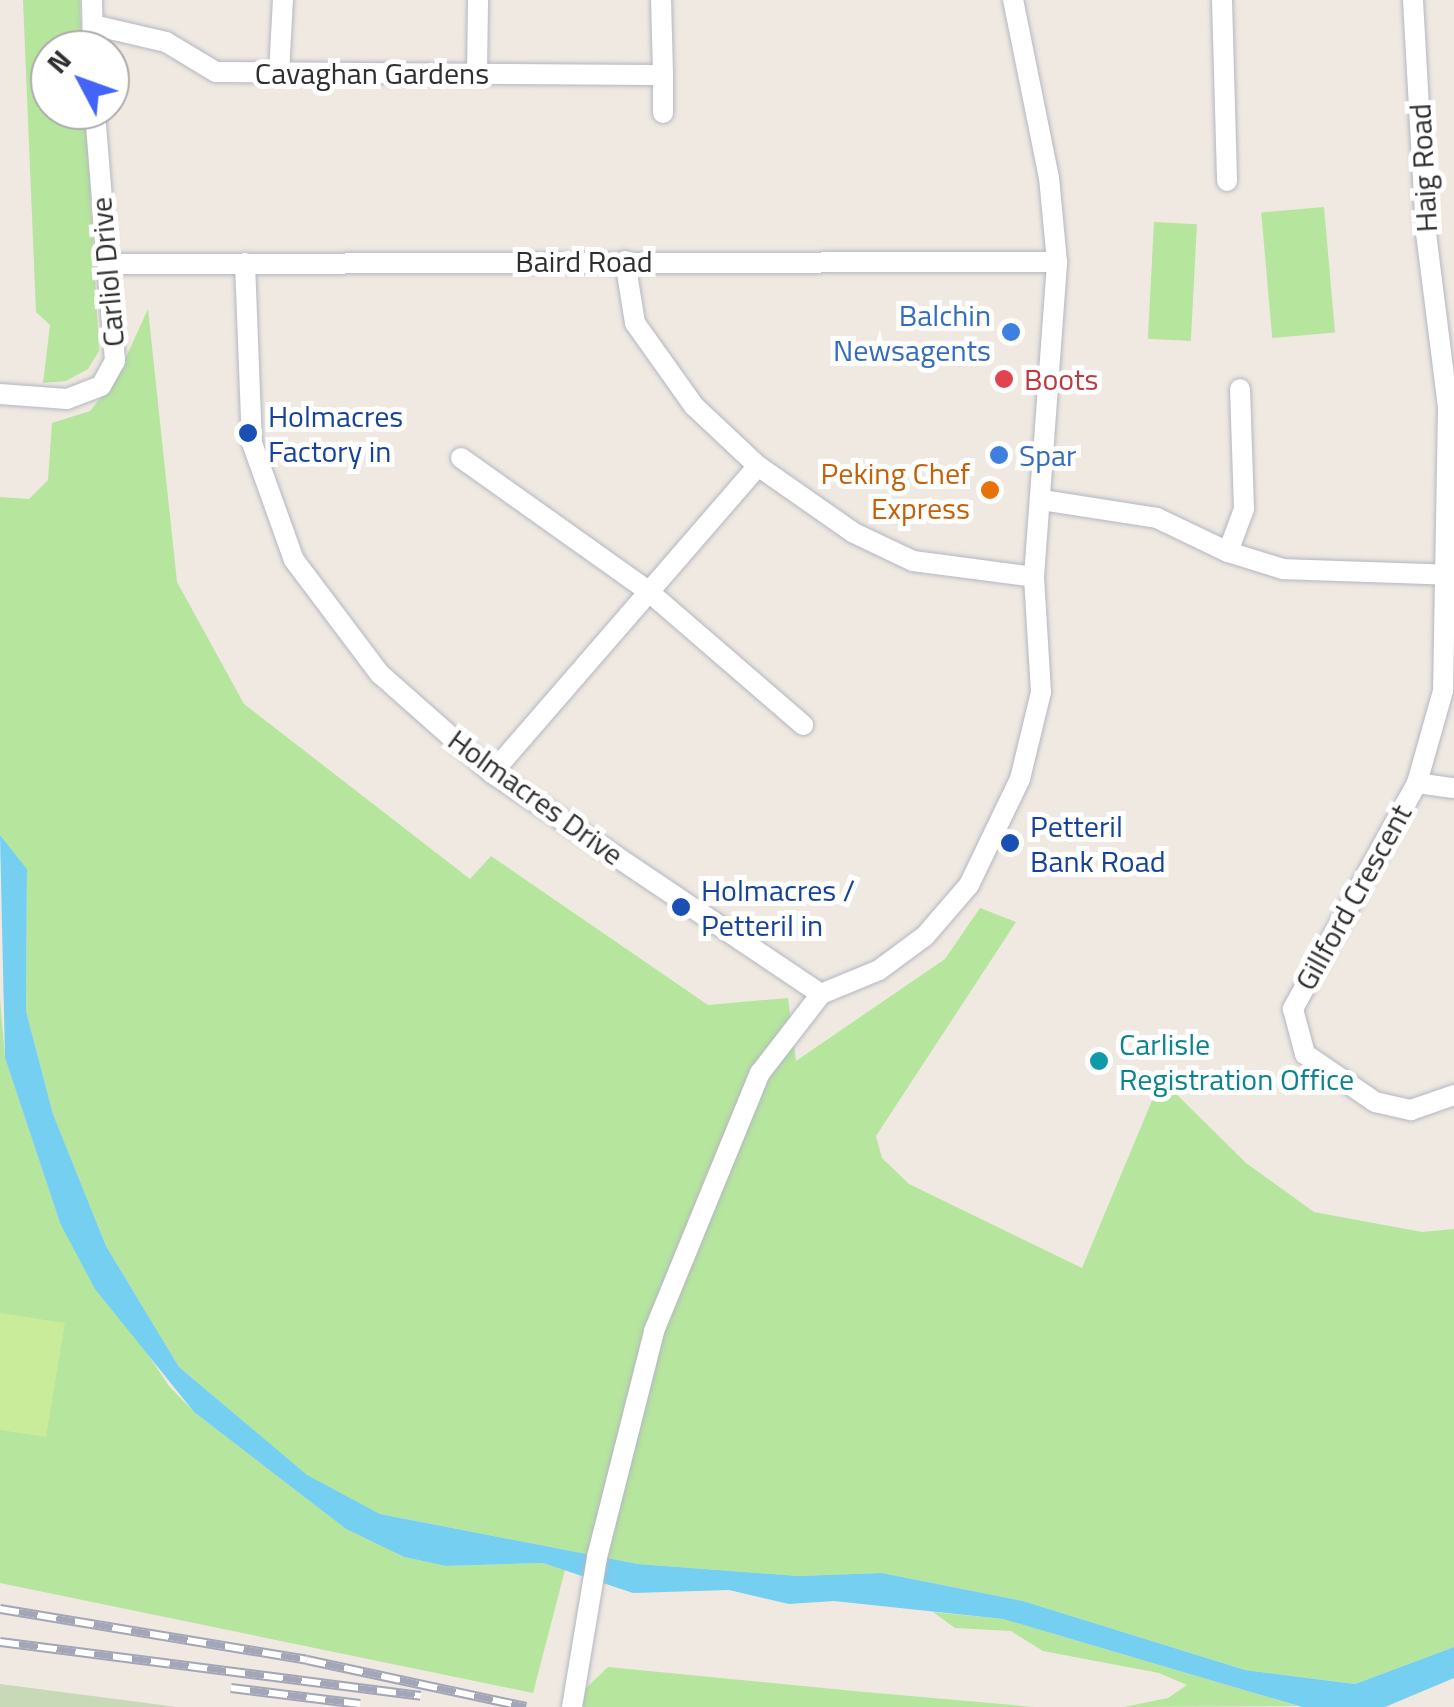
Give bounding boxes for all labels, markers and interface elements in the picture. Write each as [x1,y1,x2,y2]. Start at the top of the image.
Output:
north arrow [30,30,130,130]
text: N [36,40,81,83]
street label: Cavaghan Gardens [255,55,489,91]
street label: Haig Road [1402,103,1444,233]
street label: Carliol Drive [83,196,131,348]
street label: Baird Road [515,243,653,279]
place label: Balchin Newsagents [833,297,991,368]
marker: Balchin Newsagents [1000,321,1022,343]
place label: Boots [1024,361,1099,397]
marker: Boots [993,368,1015,390]
place label: Holmacres Factory in [268,398,403,468]
marker: Holmacres Factory in [237,422,259,444]
place label: Spar [1019,437,1076,473]
marker: Spar [988,444,1010,466]
place label: Peking Chef Express [821,455,970,526]
marker: Peking Chef Express [979,479,1001,501]
street label: Holmacres Drive [442,721,630,873]
street label: Gillford Crescent [1287,798,1419,996]
place label: Petteril Bank Road [1030,808,1166,878]
marker: Petteril Bank Road [999,832,1021,854]
place label: Holmacres / Petteril in [701,872,855,942]
marker: Holmacres / Petteril in [670,896,692,918]
place label: Carlisle Registration Office [1119,1026,1354,1096]
marker: Carlisle Registration Office [1088,1050,1110,1072]

